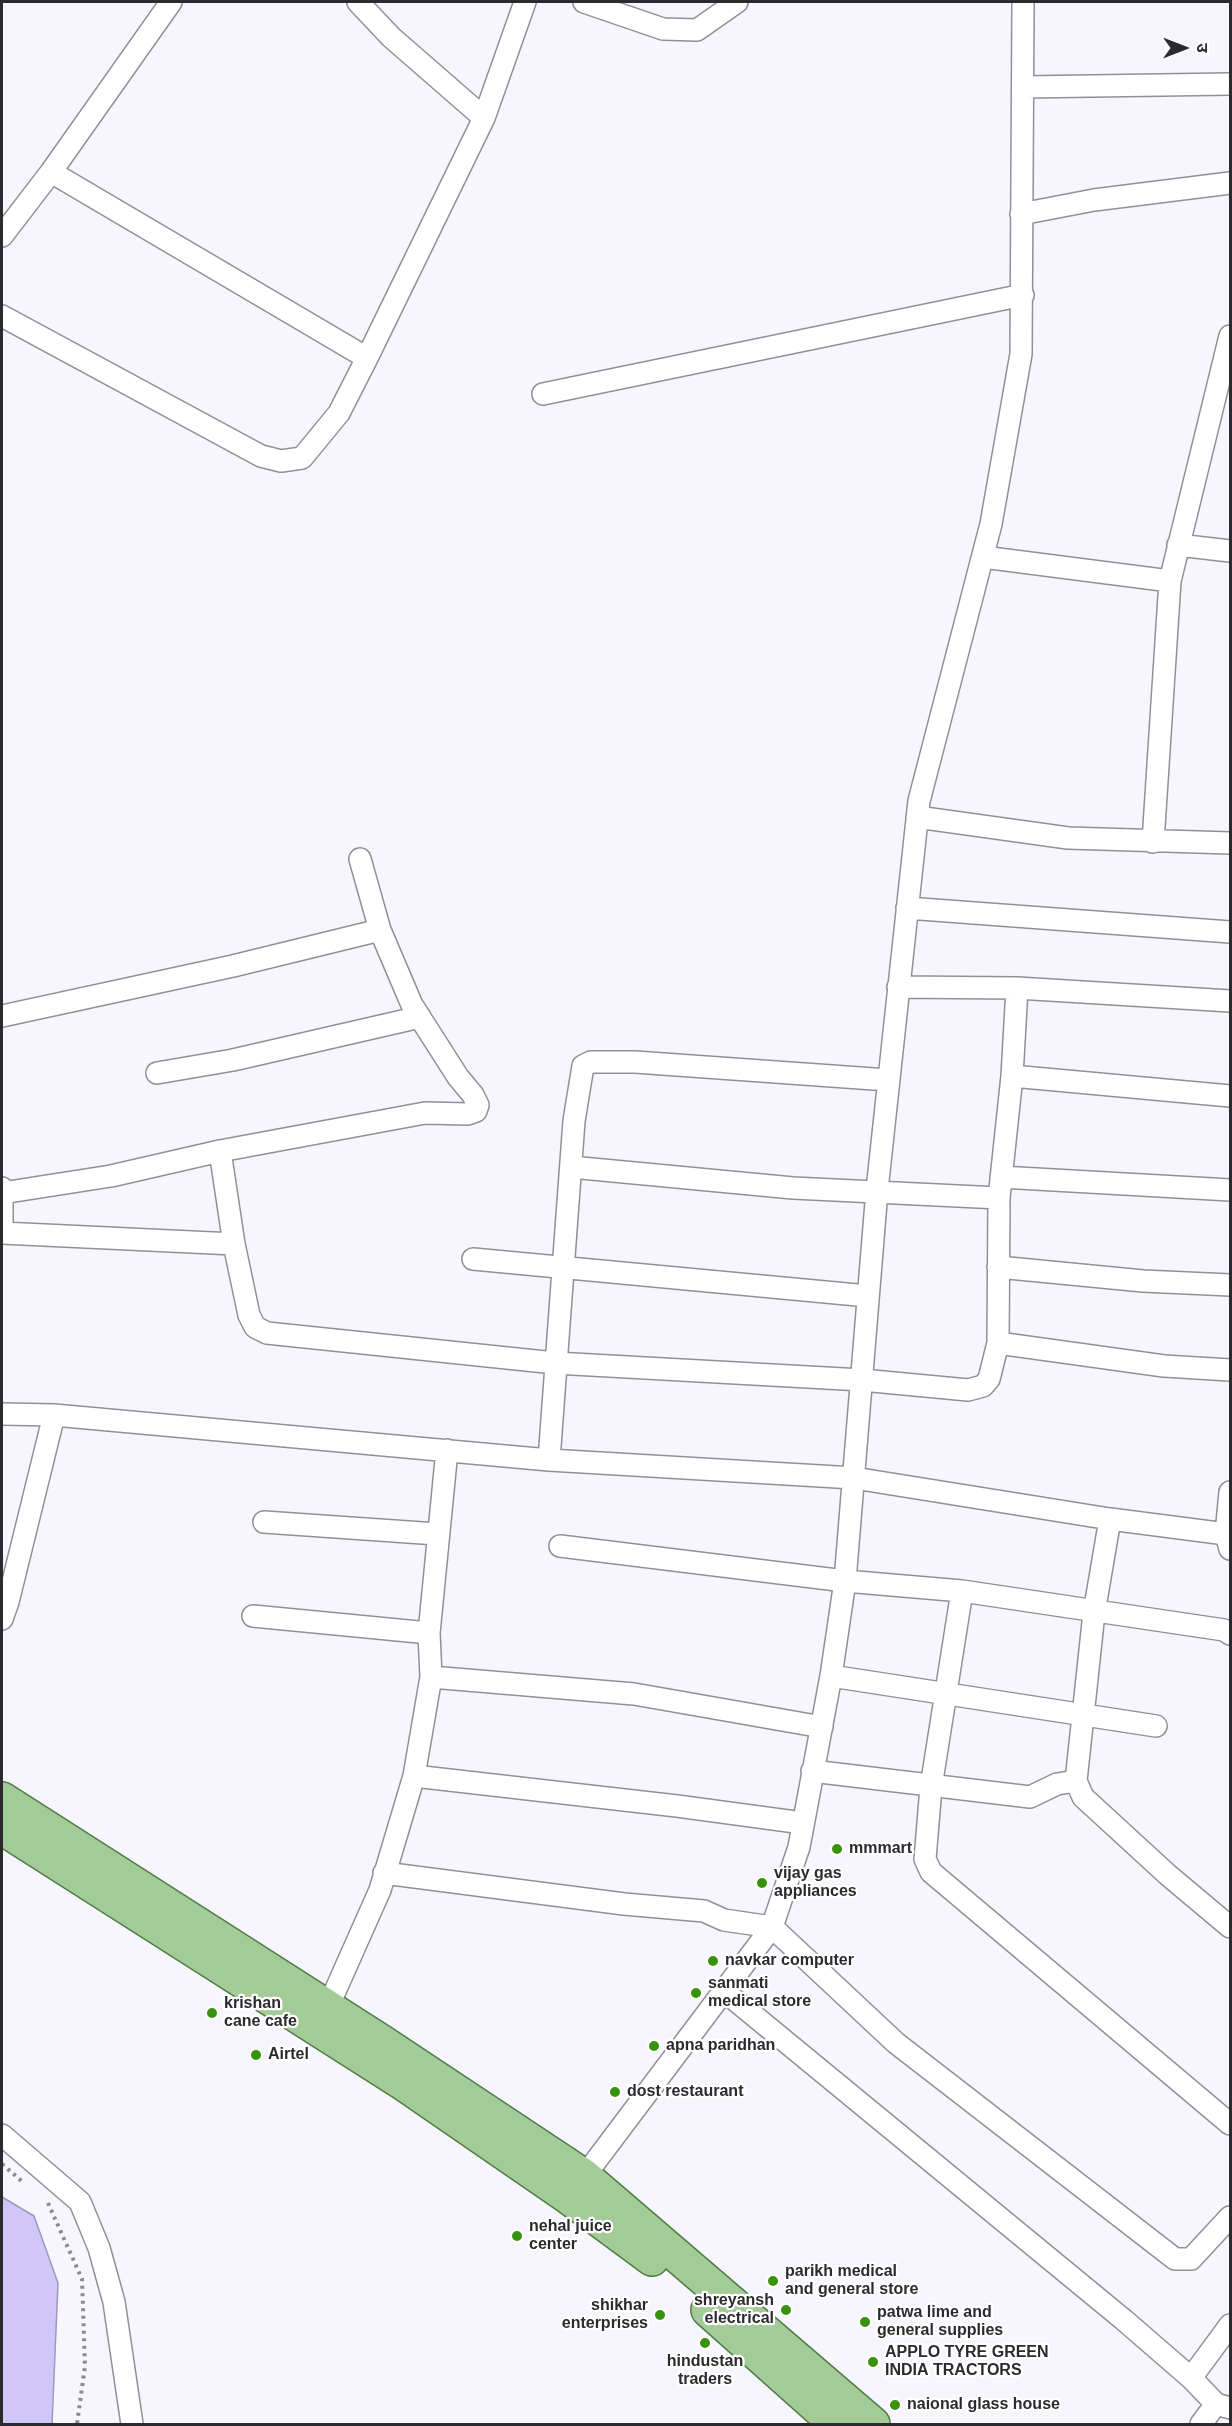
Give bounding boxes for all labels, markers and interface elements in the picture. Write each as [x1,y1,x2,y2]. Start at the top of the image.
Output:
north arrow [1154,18,1214,78]
text: उ [1194,43,1211,53]
place label: mmmart [849,1839,912,1859]
marker: mmmart [830,1842,844,1856]
place label: vijay gas appliances [774,1864,857,1902]
marker: vijay gas appliances [755,1876,769,1890]
place label: navkar computer [725,1951,854,1971]
marker: navkar computer [706,1954,720,1968]
place label: sanmati medical store [708,1974,811,2012]
marker: sanmati medical store [689,1986,703,2000]
place label: krishan cane cafe [224,1994,297,2032]
marker: krishan cane cafe [205,2006,219,2020]
place label: apna paridhan [666,2036,775,2056]
marker: apna paridhan [647,2039,661,2053]
place label: Airtel [268,2045,309,2065]
marker: Airtel [249,2048,263,2062]
place label: dost restaurant [627,2082,743,2102]
marker: dost restaurant [608,2085,622,2099]
place label: nehal juice center [529,2217,612,2255]
marker: nehal juice center [510,2229,524,2243]
place label: parikh medical and general store [785,2262,918,2300]
marker: parikh medical and general store [766,2274,780,2288]
place label: shreyansh electrical [694,2291,774,2329]
place label: shikhar enterprises [562,2296,648,2334]
marker: shreyansh electrical [779,2303,793,2317]
place label: patwa lime and general supplies [877,2303,1003,2341]
marker: shikhar enterprises [653,2308,667,2322]
marker: patwa lime and general supplies [858,2315,872,2329]
marker: hindustan traders [698,2336,712,2350]
place label: APPLO TYRE GREEN INDIA TRACTORS [885,2343,1049,2381]
place label: hindustan traders [667,2352,743,2390]
marker: APPLO TYRE GREEN INDIA TRACTORS [866,2355,880,2369]
place label: naional glass house [907,2395,1060,2415]
marker: naional glass house [888,2398,902,2412]

